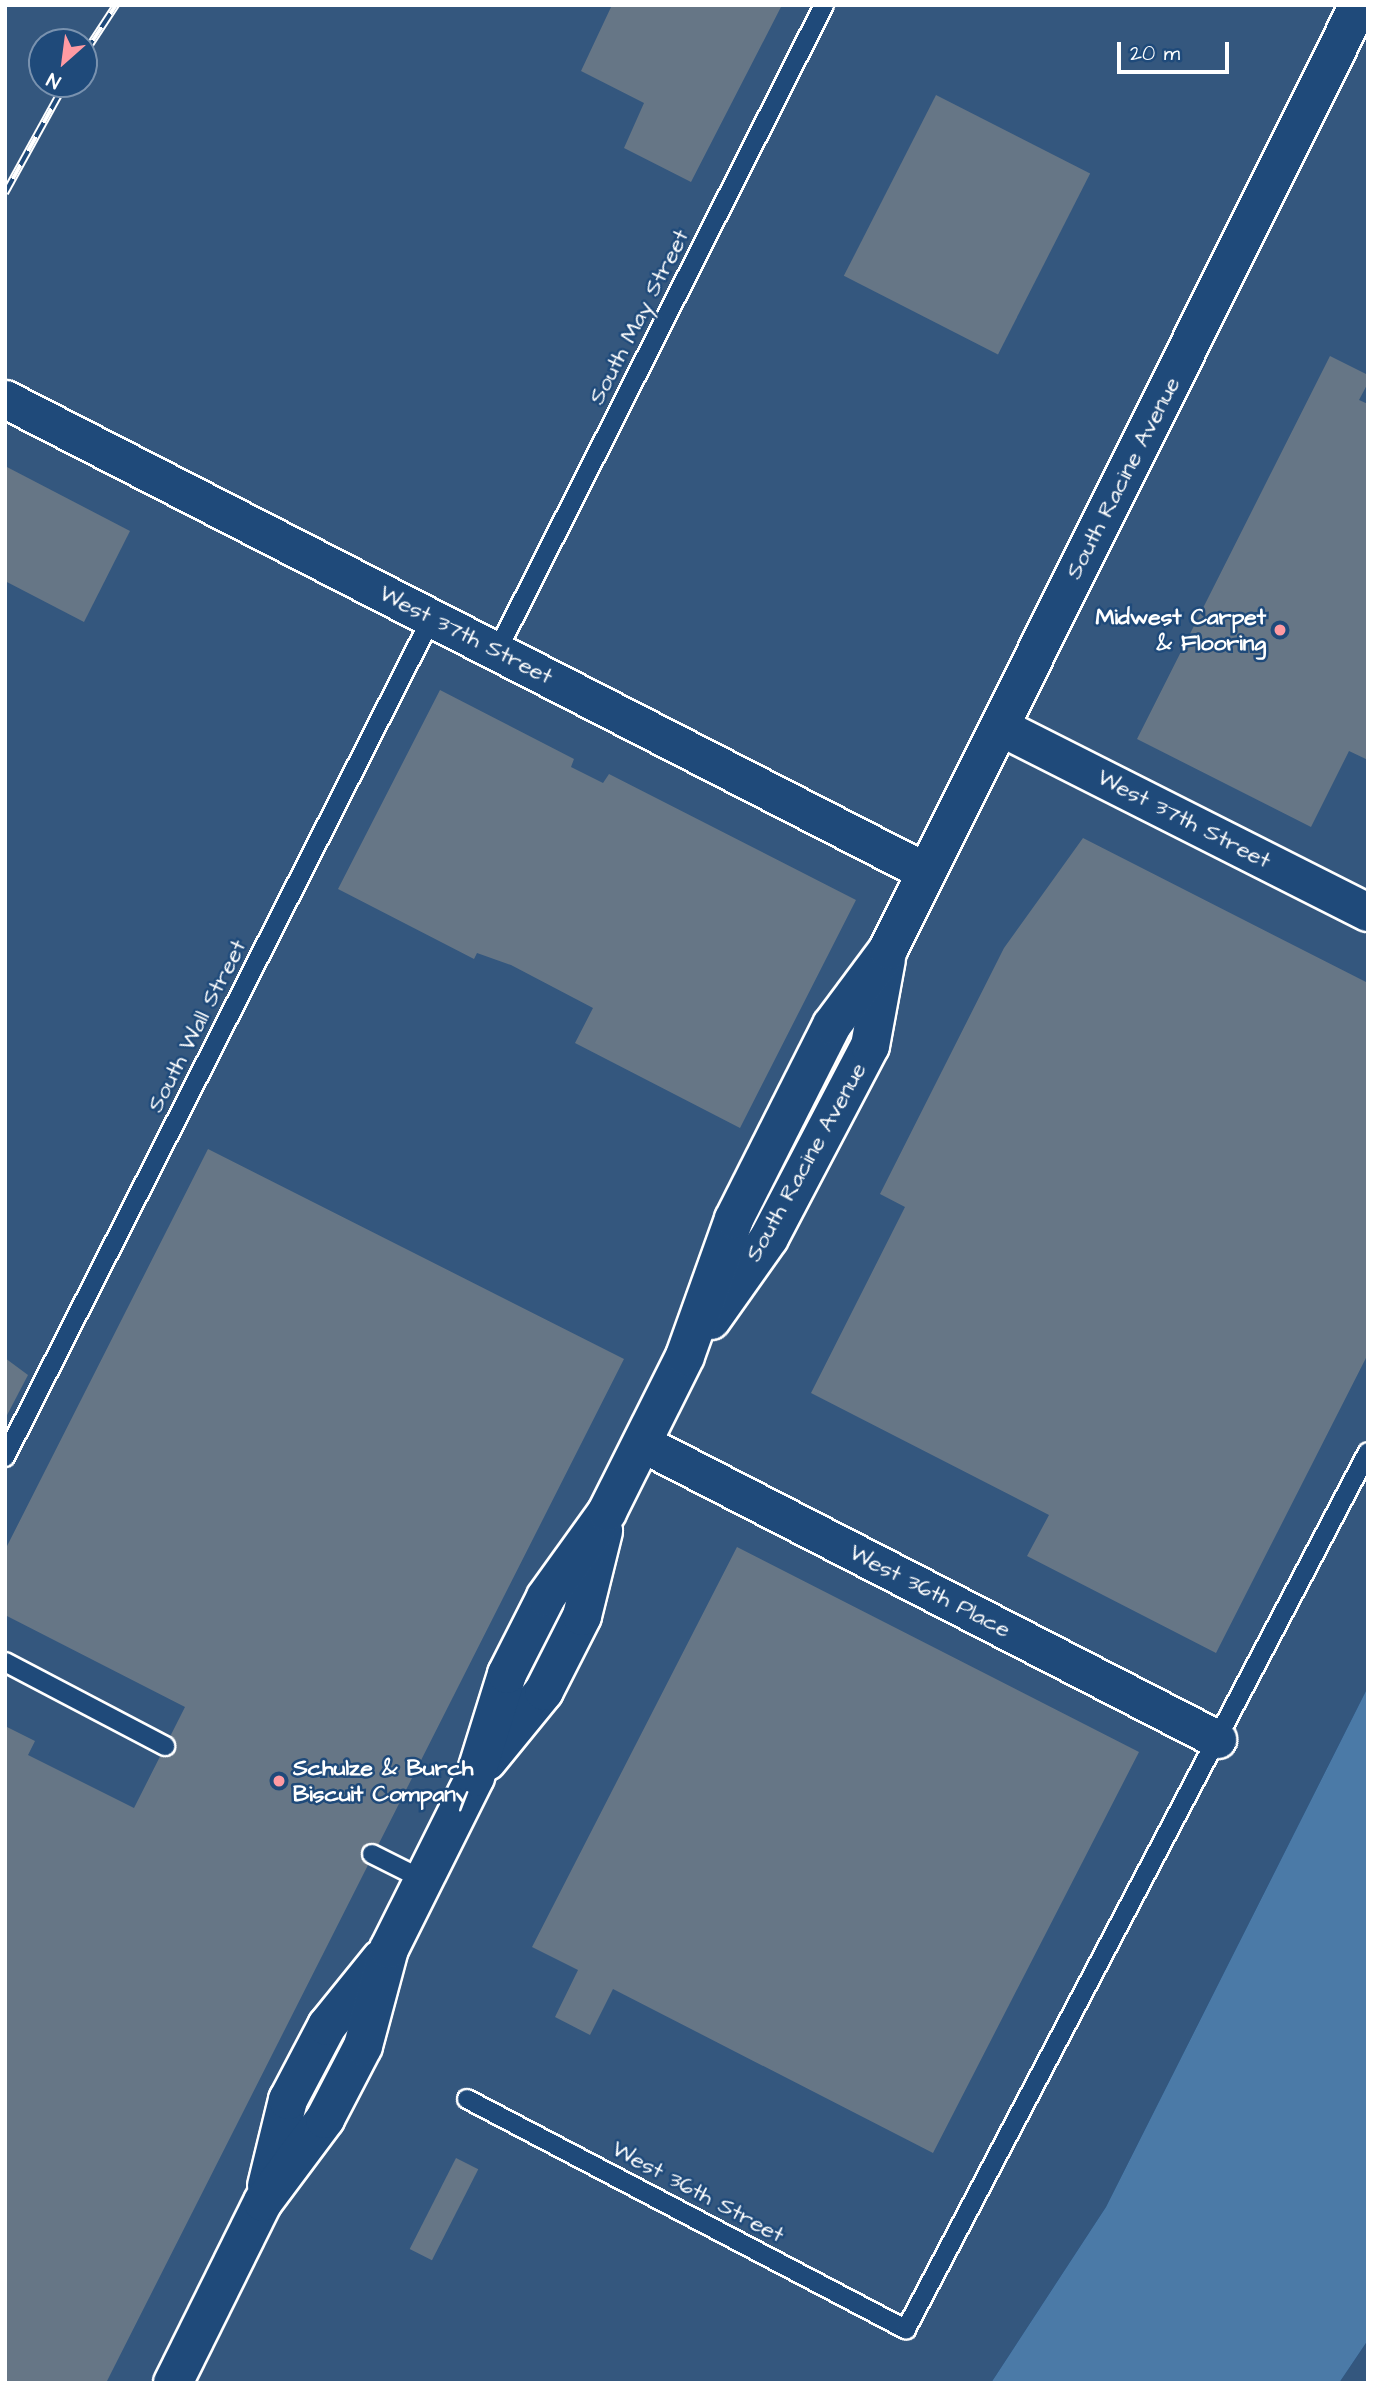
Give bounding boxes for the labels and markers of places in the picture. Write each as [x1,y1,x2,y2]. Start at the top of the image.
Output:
place label: Midwest Carpet & Flooring [1095,603,1266,657]
marker: Midwest Carpet & Flooring [1272,622,1288,638]
place label: Schulze & Burch Biscuit Company [293,1754,473,1808]
marker: Schulze & Burch Biscuit Company [271,1773,287,1789]

